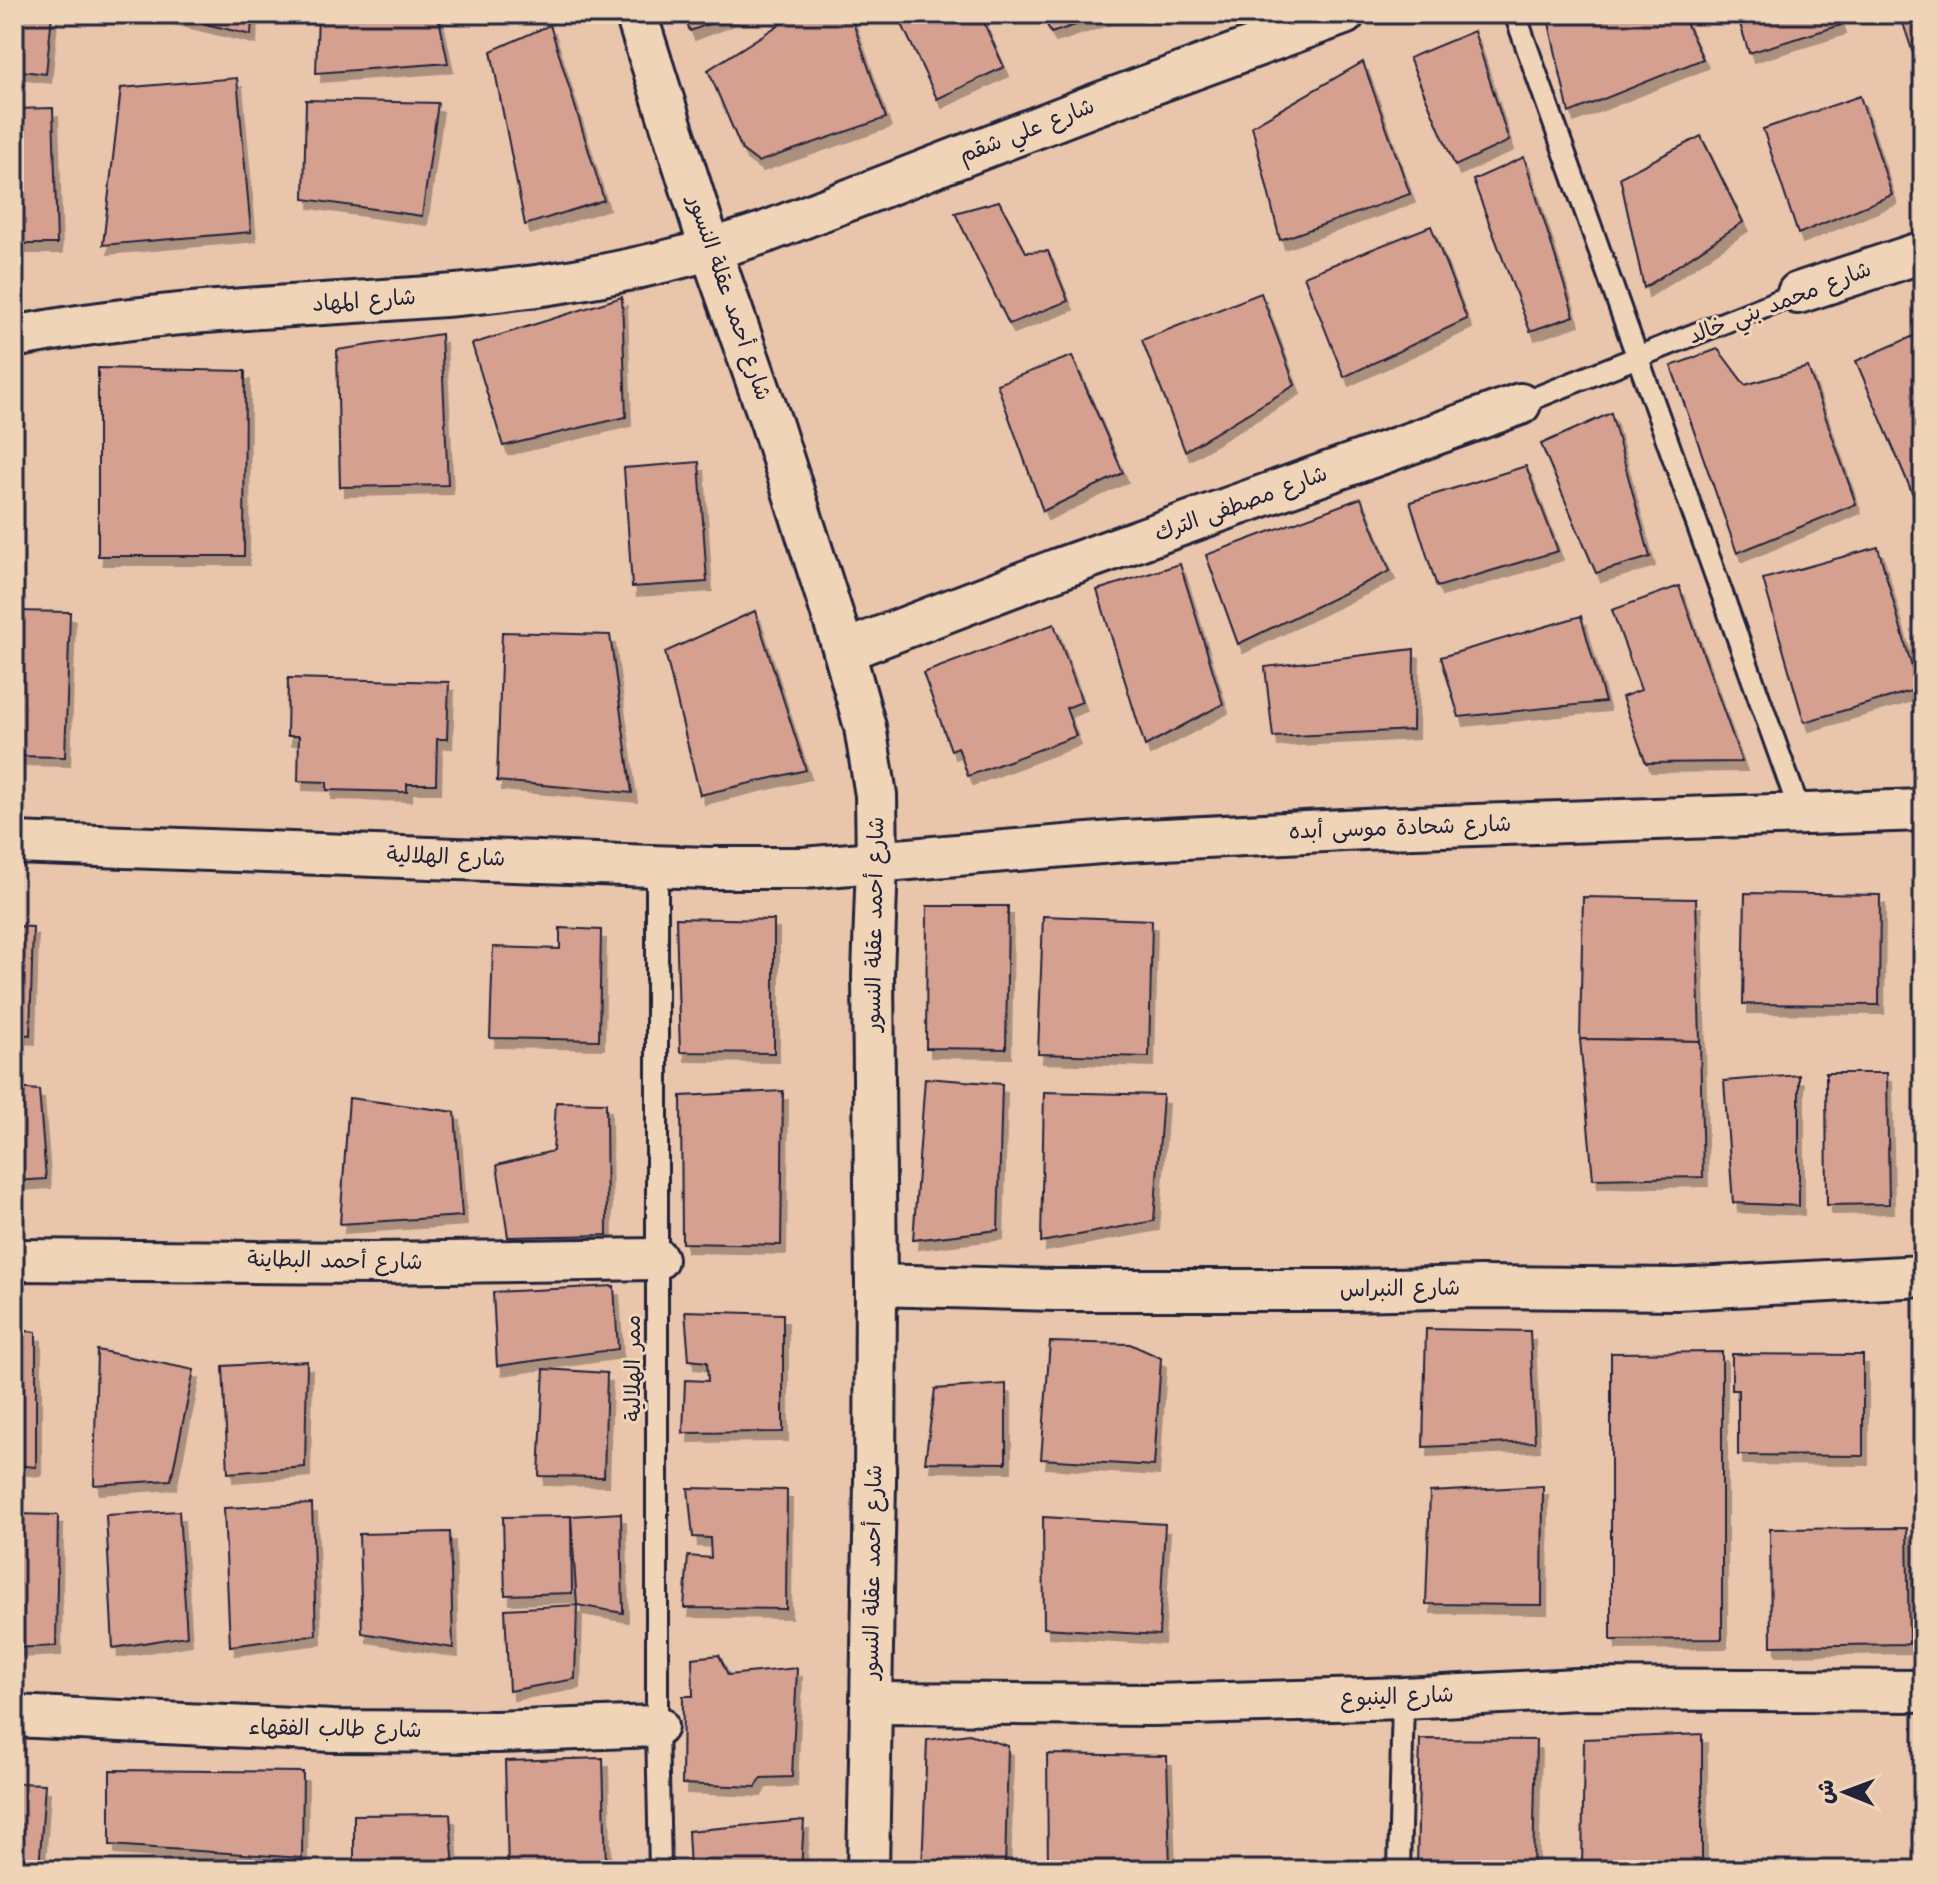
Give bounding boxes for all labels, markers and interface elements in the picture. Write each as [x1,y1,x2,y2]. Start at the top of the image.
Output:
street label: شارع علي شقم [955,91,1100,174]
street label: شارع أحمد عقلة النسور [679,189,779,405]
street label: شارع محمد بني خالد [1684,254,1877,355]
street label: شارع المهاد [311,282,417,320]
street label: شارع مصطفى الترك [1150,458,1332,550]
street label: شارع شحادة موسى أبده [1288,809,1512,847]
street label: شارع أحمد عقلة النسور [858,816,892,1034]
street label: شارع الهلالية [386,839,506,875]
street label: شارع أحمد البطاينة [247,1244,423,1278]
street label: شارع النبراس [1340,1272,1460,1306]
street label: ممر الهلالية [618,1315,649,1421]
street label: شارع أحمد عقلة النسور [856,1464,890,1682]
street label: شارع الينبوع [1340,1680,1454,1714]
street label: شارع طالب الفقهاء [248,1712,422,1746]
north arrow [1805,1752,1885,1832]
text: ش [1811,1779,1842,1804]

